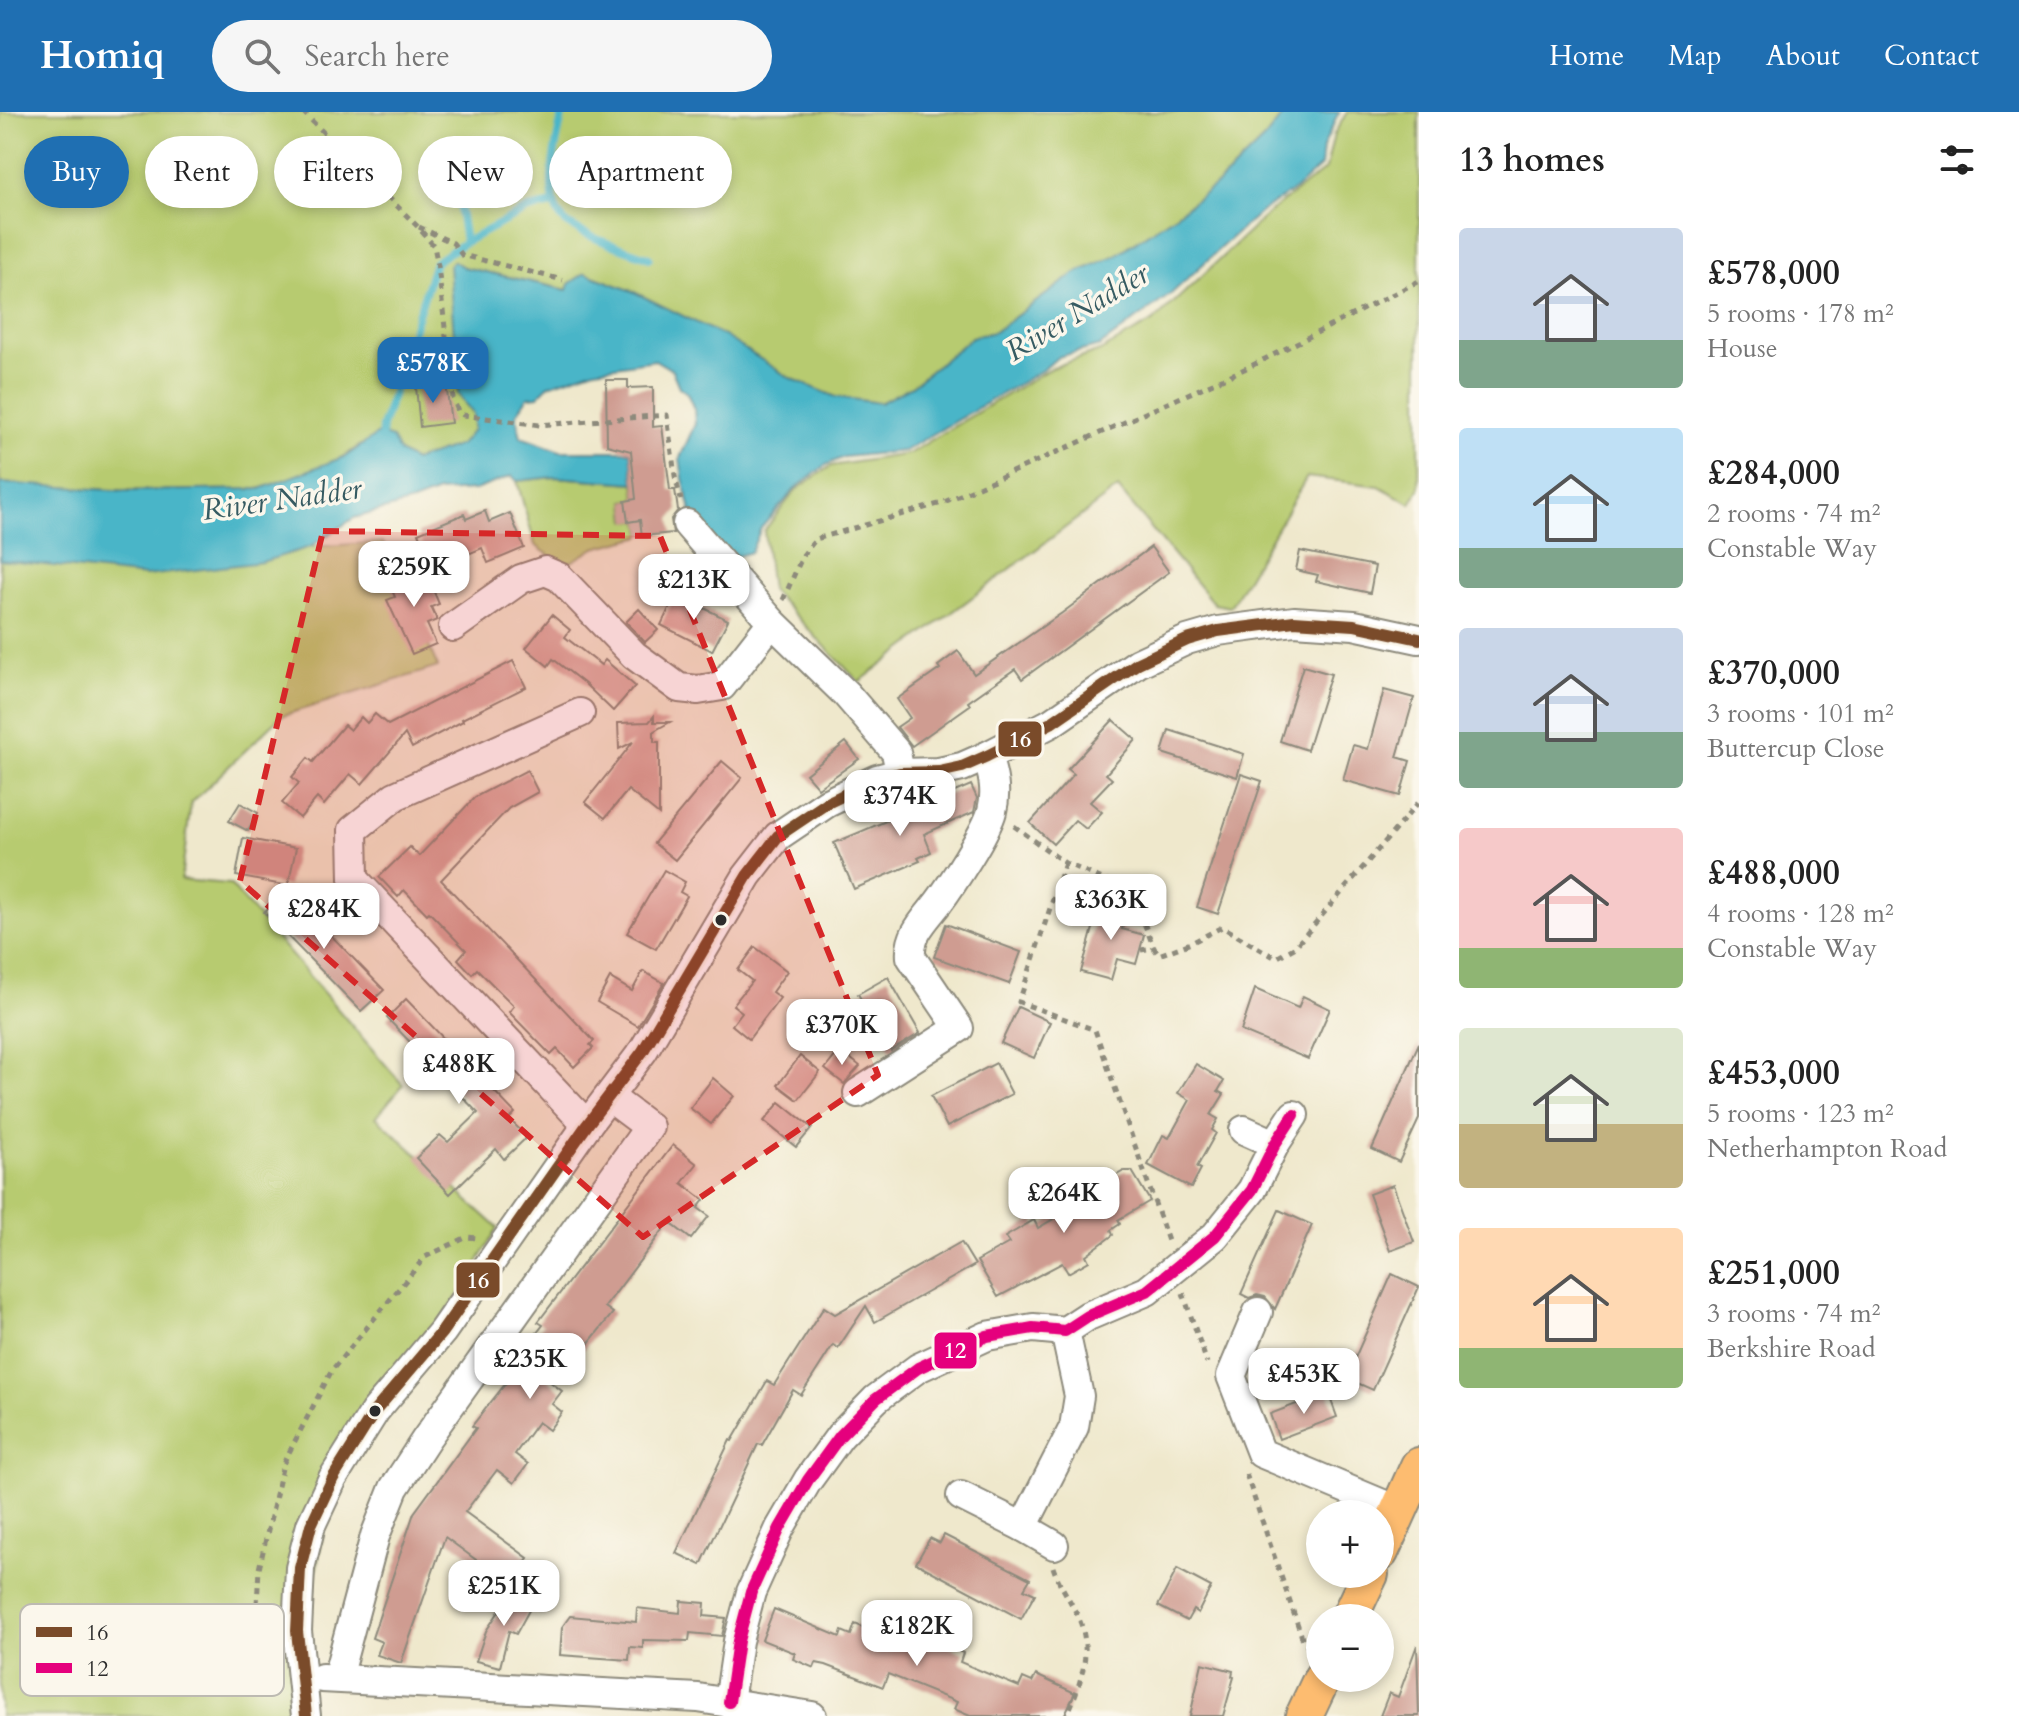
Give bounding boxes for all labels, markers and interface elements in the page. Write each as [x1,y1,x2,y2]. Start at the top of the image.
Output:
search box [212,20,772,92]
text: Homiq [40,30,164,82]
icon: search [240,34,284,78]
text: Search here [304,36,450,77]
text: Home [1549,37,1624,75]
text: Map [1668,37,1722,75]
text: About [1766,37,1840,75]
text: Contact [1884,37,1979,75]
chip: Buy [24,136,129,208]
chip: Rent [145,136,258,208]
chip: Filters [274,136,402,208]
chip: New [418,136,533,208]
chip: Apartment [549,136,732,208]
text: 13 homes [1459,137,1605,183]
icon: filters [1935,138,1979,182]
text: £578,000 [1707,250,1840,296]
water label: River Nadder [998,253,1158,371]
icon: home [1523,260,1619,356]
text: 5 rooms · 178 m² [1707,296,1894,331]
text: House [1707,331,1778,366]
pin: £578K [377,337,489,405]
text: £578K [395,345,471,380]
text: £284,000 [1707,450,1840,496]
icon: home [1523,460,1619,556]
water label: River Nadder [200,468,366,531]
text: 2 rooms · 74 m² [1707,496,1880,531]
text: Constable Way [1707,531,1877,566]
pin: £259K [358,541,470,609]
text: £259K [376,549,452,584]
pin: £213K [638,554,750,622]
text: £213K [656,562,732,597]
text: £370,000 [1707,650,1840,696]
icon: home [1523,660,1619,756]
text: 3 rooms · 101 m² [1707,696,1894,731]
line badge: 16 [997,720,1043,758]
text: 16 [1009,725,1031,755]
text: Buttercup Close [1707,731,1885,766]
pin: £374K [844,770,956,838]
text: £374K [862,778,938,813]
text: £488,000 [1707,850,1840,896]
icon: home [1523,860,1619,956]
pin: £363K [1055,874,1167,942]
text: £363K [1073,882,1149,917]
pin: £284K [268,883,380,951]
text: £284K [286,891,362,926]
text: 4 rooms · 128 m² [1707,896,1894,931]
unlabelled marker [713,912,729,928]
text: Constable Way [1707,931,1877,966]
pin: £370K [786,999,898,1067]
text: £370K [804,1007,880,1042]
pin: £488K [403,1038,515,1106]
text: £488K [421,1046,497,1081]
text: £453,000 [1707,1050,1840,1096]
icon: home [1523,1060,1619,1156]
text: 5 rooms · 123 m² [1707,1096,1894,1131]
text: Netherhampton Road [1707,1131,1947,1166]
pin: £264K [1008,1167,1120,1235]
text: £264K [1026,1175,1102,1210]
text: £251,000 [1707,1250,1840,1296]
icon: home [1523,1260,1619,1356]
line badge: 16 [455,1261,501,1299]
text: 16 [467,1266,489,1296]
text: 3 rooms · 74 m² [1707,1296,1880,1331]
line badge: 12 [933,1331,978,1370]
text: Berkshire Road [1707,1331,1876,1366]
pin: £235K [474,1333,586,1401]
text: 12 [944,1336,966,1366]
text: £235K [492,1341,568,1376]
pin: £453K [1248,1348,1360,1416]
text: £453K [1266,1356,1342,1391]
unlabelled marker [367,1403,383,1419]
map controls [1306,1500,1394,1692]
button: + [1306,1500,1394,1588]
pin: £251K [448,1560,560,1628]
text: £251K [466,1568,542,1603]
pin: £182K [861,1600,973,1668]
legend [20,1604,284,1696]
button: − [1306,1604,1394,1692]
text: £182K [879,1608,955,1643]
text: 16 [86,1618,109,1648]
text: 12 [86,1654,109,1684]

